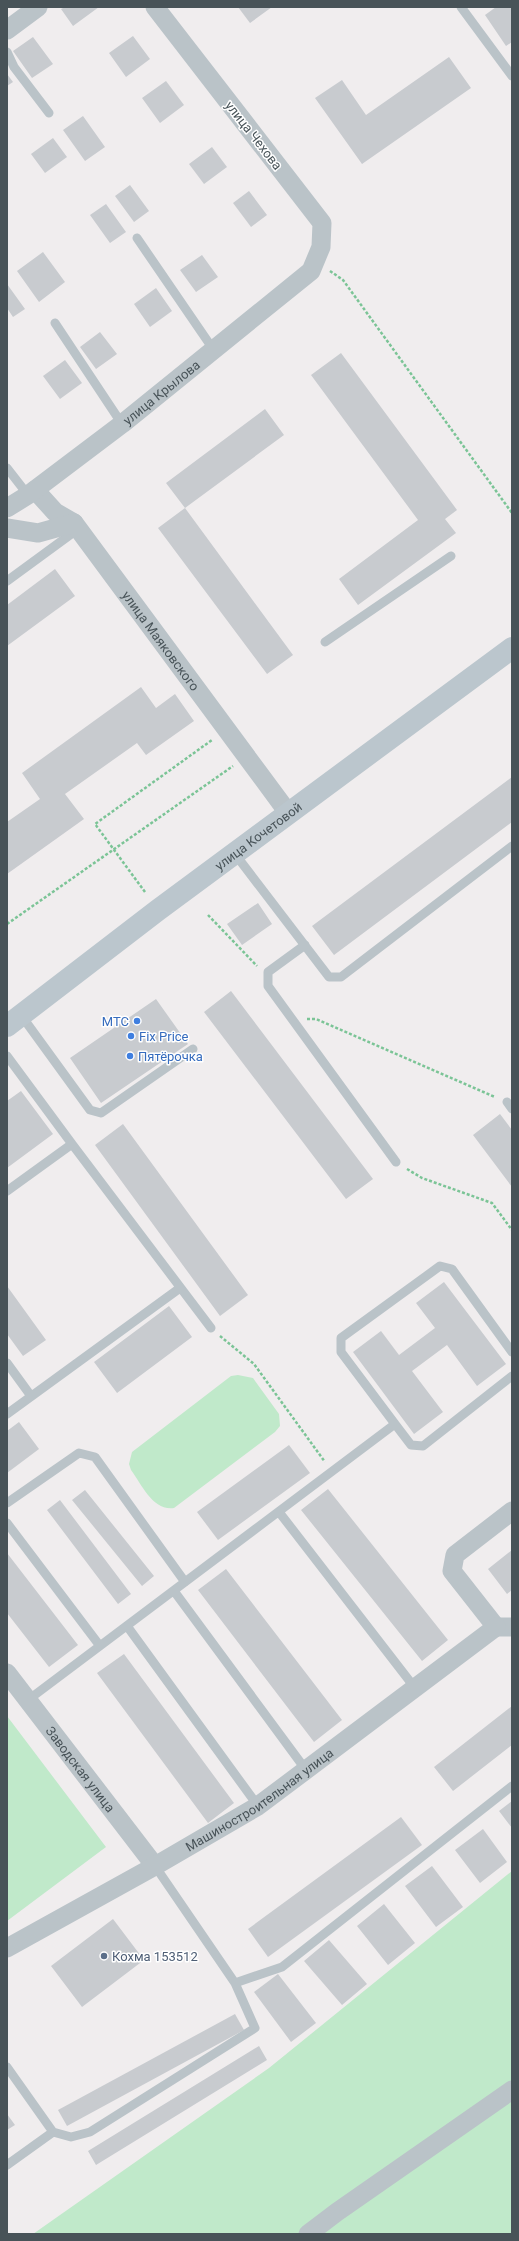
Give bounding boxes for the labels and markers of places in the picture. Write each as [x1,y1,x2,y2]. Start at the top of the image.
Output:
place label: МТС [102,1014,129,1029]
marker: МТС [132,1016,142,1026]
place label: Fix Price [139,1029,189,1044]
marker: Fix Price [126,1031,136,1041]
place label: Пятёрочка [138,1049,203,1064]
marker: Пятёрочка [125,1051,135,1061]
place label: Кохма 153512 [112,1949,198,1964]
marker: Кохма 153512 [99,1951,109,1961]

